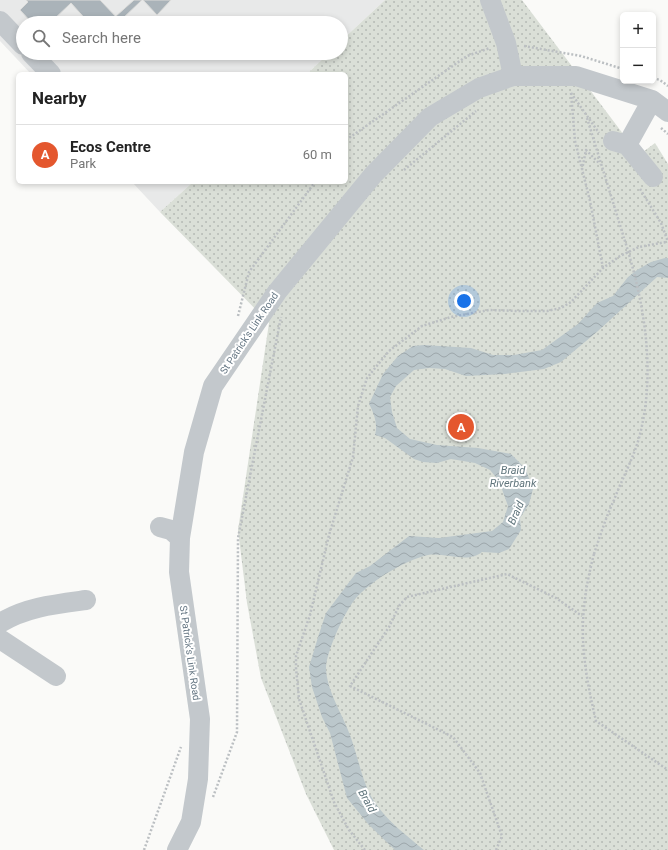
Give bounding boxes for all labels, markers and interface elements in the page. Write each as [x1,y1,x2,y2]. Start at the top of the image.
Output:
map controls [620,12,656,84]
button: + [620,12,656,48]
search box [16,16,348,60]
icon: search [30,27,52,49]
text: Search here [62,29,141,47]
button: − [620,48,656,84]
text: Nearby [32,88,87,108]
text: Ecos Centre [70,138,151,156]
text: A [41,147,49,162]
text: 60 m [303,147,332,162]
text: Park [70,156,96,171]
street label: St Patrick’s Link Road [218,290,280,376]
your location [454,291,474,311]
pin: A [448,412,474,442]
water label: Braid Riverbank [490,464,537,490]
water label: Braid [505,498,527,527]
street label: St Patrick’s Link Road [178,605,202,701]
water label: Braid [355,787,379,816]

